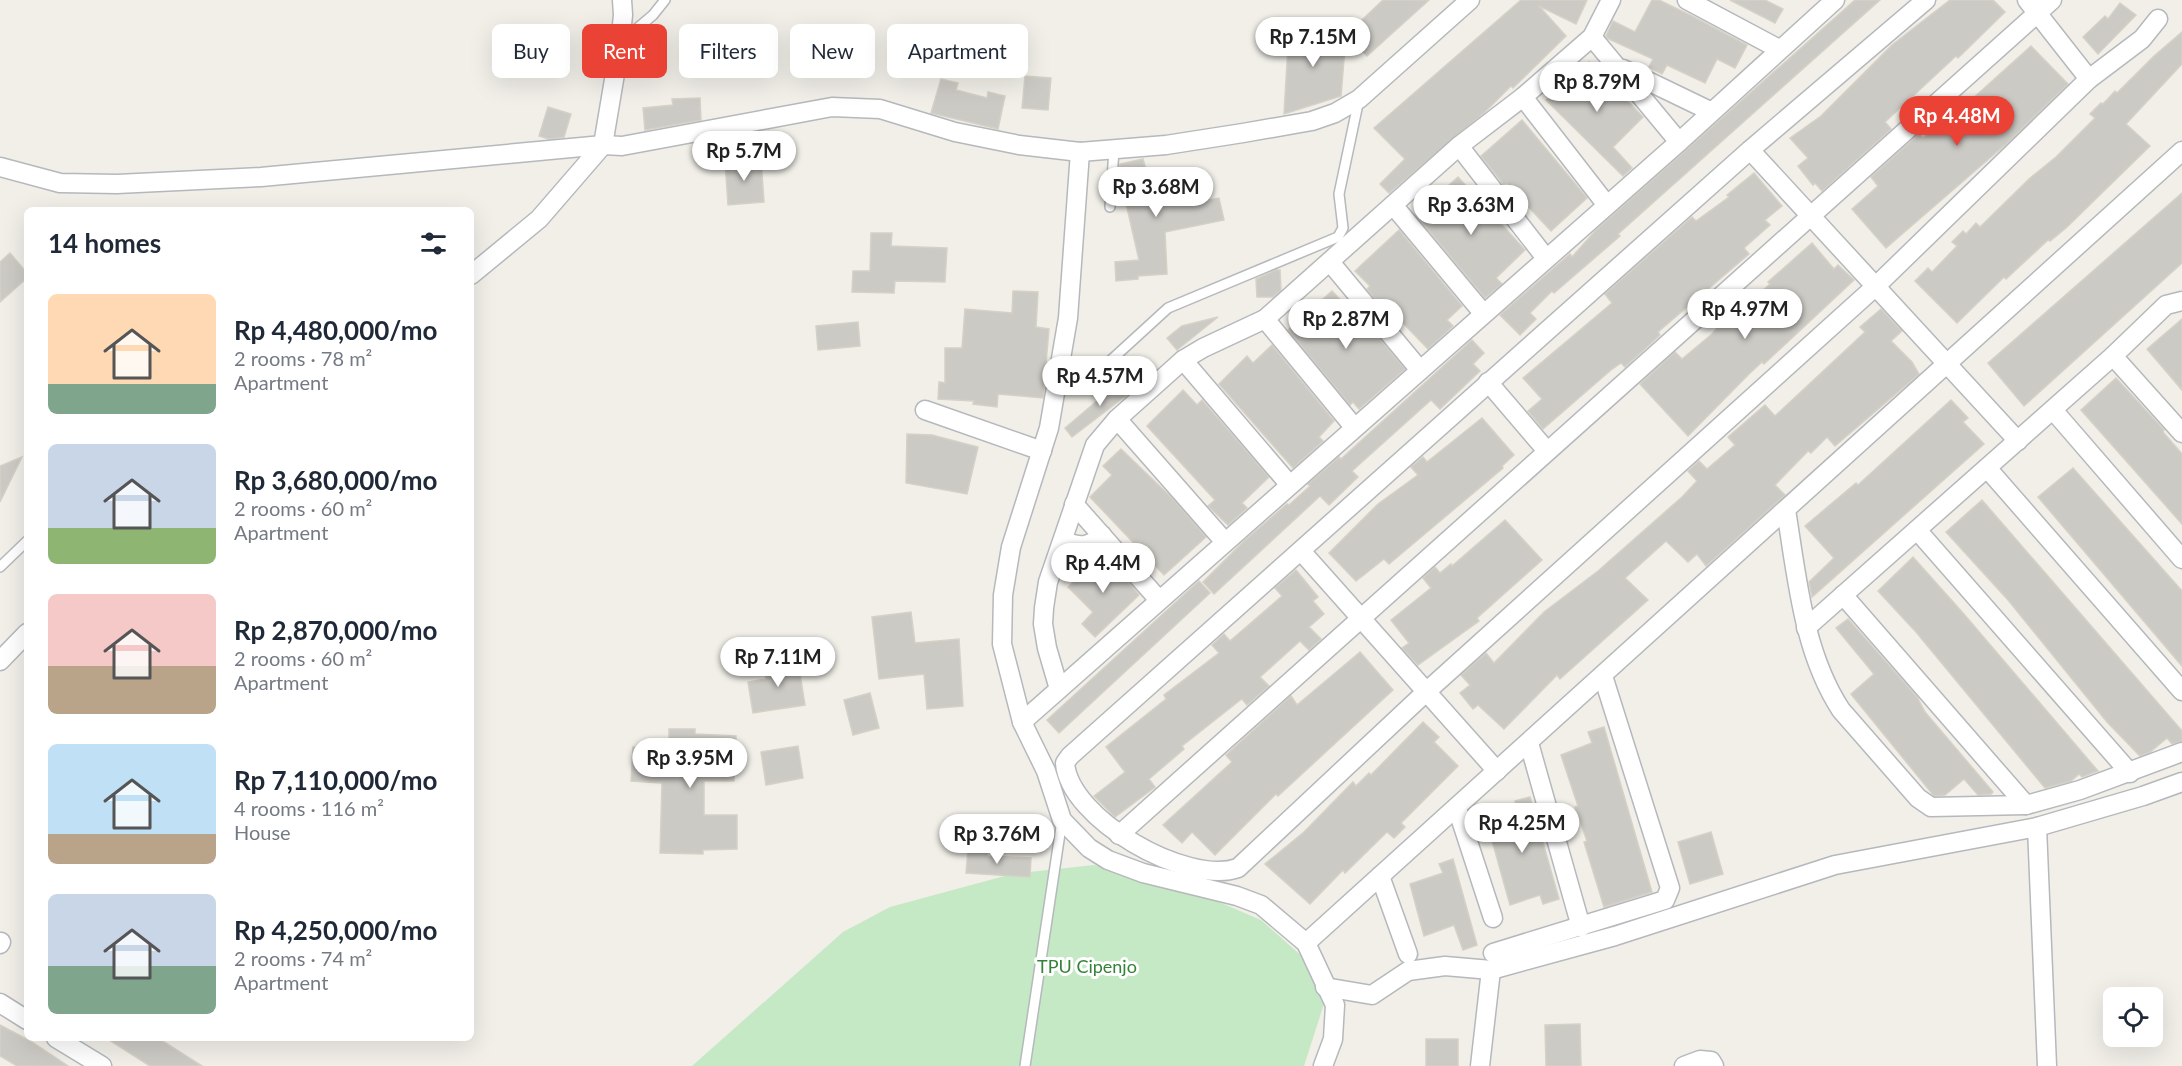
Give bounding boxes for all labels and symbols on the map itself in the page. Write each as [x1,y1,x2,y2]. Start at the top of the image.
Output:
pin: Rp 7.15M [1251,17,1375,68]
pin: Rp 8.79M [1535,62,1659,113]
pin: Rp 4.48M [1895,96,2019,147]
pin: Rp 5.7M [689,131,799,182]
pin: Rp 3.68M [1094,167,1218,218]
pin: Rp 3.63M [1409,185,1533,236]
pin: Rp 4.97M [1683,289,1807,340]
pin: Rp 2.87M [1284,299,1408,350]
pin: Rp 4.57M [1038,356,1162,407]
pin: Rp 4.4M [1048,543,1158,594]
pin: Rp 7.11M [716,637,840,688]
pin: Rp 3.95M [628,738,752,789]
pin: Rp 4.25M [1460,803,1584,854]
pin: Rp 3.76M [935,814,1059,865]
park label: TPU Cipenjo [1037,955,1137,977]

